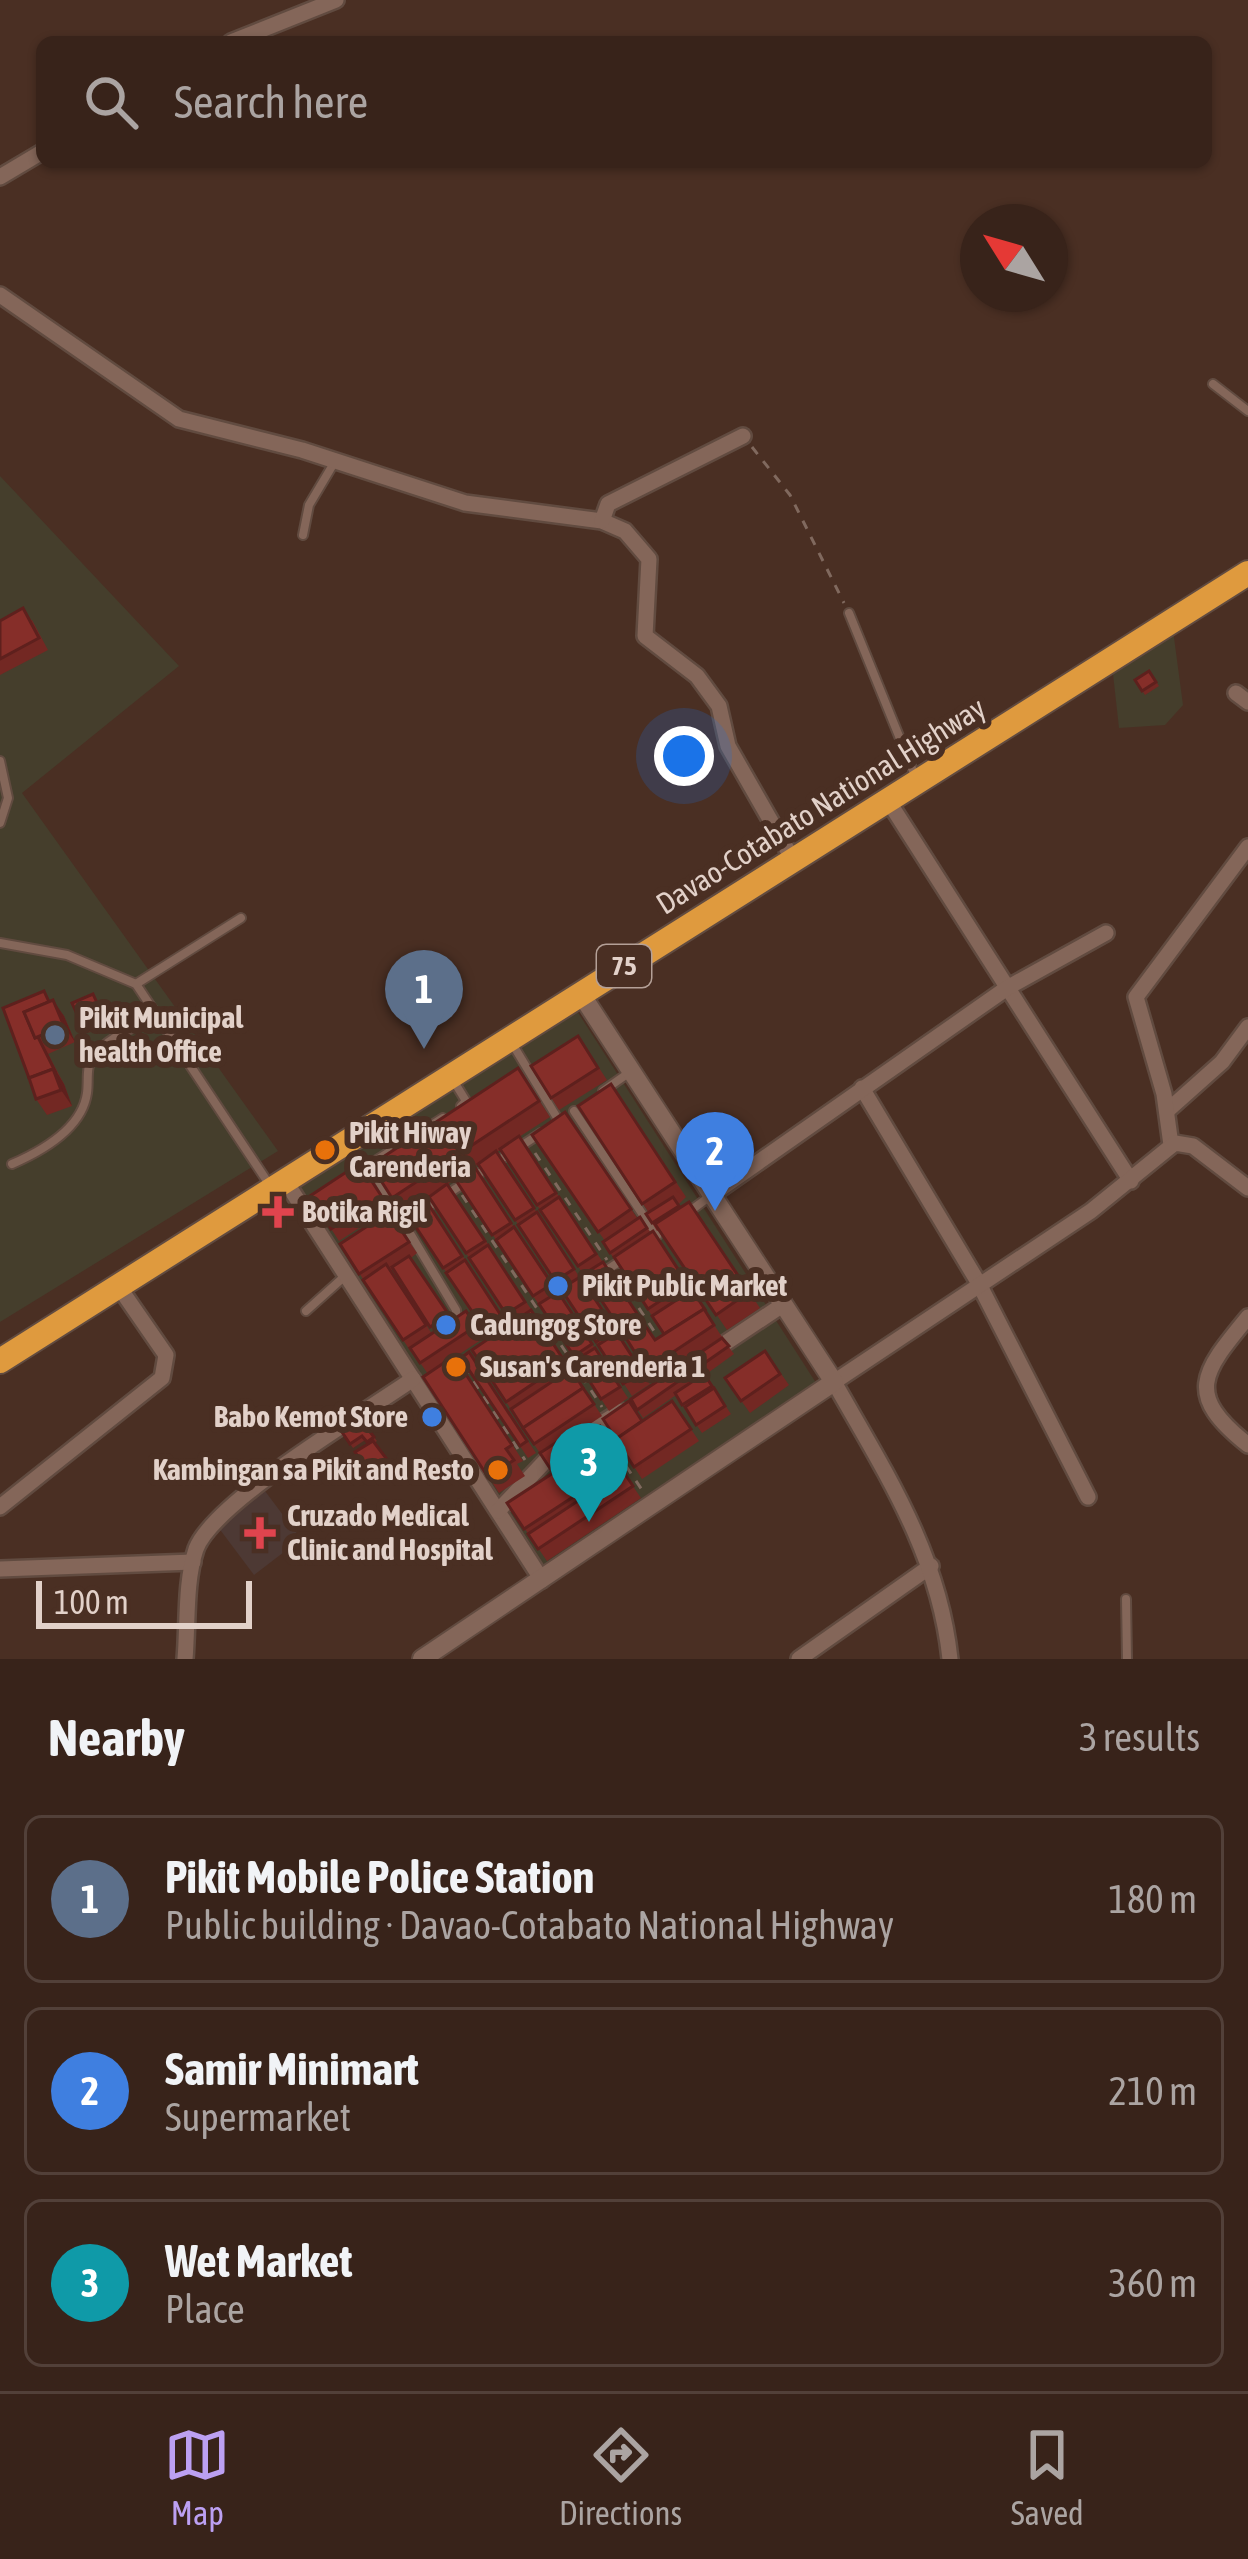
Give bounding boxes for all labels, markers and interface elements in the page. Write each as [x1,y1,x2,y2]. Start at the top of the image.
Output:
search box [36,36,1212,168]
icon: search [78,69,144,135]
text: Search here [174,76,368,128]
north arrow [960,204,1068,312]
street label: Davao-Cotabato National Highway [650,690,991,920]
your location [654,726,714,786]
road number: 75 [597,945,651,987]
pin: 1 [385,950,463,1049]
place label: Pikit Municipal health Office [79,1000,244,1068]
marker: Pikit Municipal health Office [42,1022,68,1048]
pin: 2 [676,1112,754,1211]
place label: Pikit Hiway Carenderia [349,1115,472,1183]
marker: Pikit Hiway Carenderia [312,1137,338,1163]
place label: Botika Rigil [302,1194,428,1228]
marker: Botika Rigil [265,1199,291,1225]
place label: Pikit Public Market [582,1268,788,1302]
marker: Pikit Public Market [545,1273,571,1299]
place label: Cadungog Store [470,1307,642,1341]
marker: Cadungog Store [433,1312,459,1338]
place label: Susan's Carenderia 1 [480,1349,705,1383]
marker: Susan's Carenderia 1 [443,1354,469,1380]
place label: Babo Kemot Store [214,1399,408,1433]
marker: Babo Kemot Store [419,1404,445,1430]
pin: 3 [550,1423,628,1522]
place label: Kambingan sa Pikit and Resto [153,1452,474,1486]
marker: Kambingan sa Pikit and Resto [485,1457,511,1483]
place label: Cruzado Medical Clinic and Hospital [287,1498,494,1566]
marker: Cruzado Medical Clinic and Hospital [244,1517,276,1549]
scale bar [36,1575,252,1628]
text: 100 m [54,1583,129,1621]
text: Nearby [48,1708,185,1767]
text: 3 results [1079,1715,1200,1759]
text: Pikit Mobile Police Station [165,1851,594,1903]
text: 1 [81,1877,99,1921]
text: 180 m [1109,1877,1197,1921]
text: Public building · Davao-Cotabato National Highway [165,1903,894,1947]
text: Samir Minimart [165,2043,419,2095]
text: 2 [81,2069,99,2113]
text: 210 m [1109,2069,1197,2113]
text: Supermarket [165,2095,351,2139]
text: Wet Market [165,2235,352,2287]
text: 3 [81,2261,99,2305]
text: 360 m [1109,2261,1197,2305]
text: Place [165,2287,245,2331]
tab: Map [164,2422,230,2532]
tab: Directions [559,2422,682,2532]
tab: Saved [1011,2422,1084,2532]

